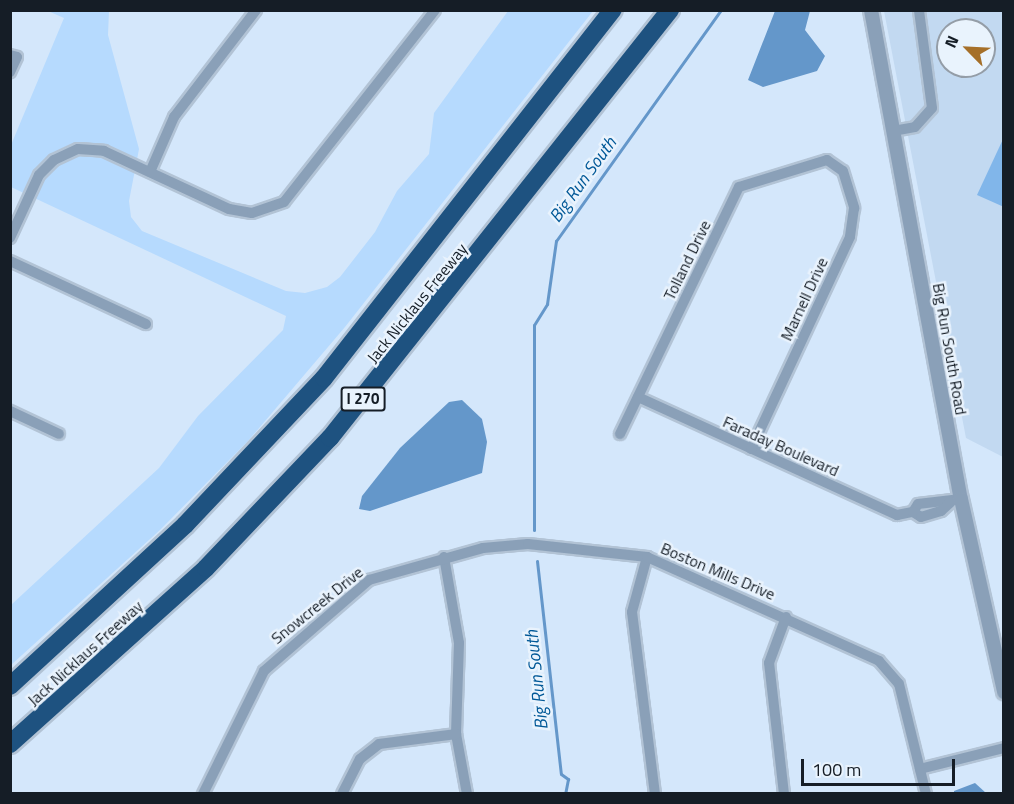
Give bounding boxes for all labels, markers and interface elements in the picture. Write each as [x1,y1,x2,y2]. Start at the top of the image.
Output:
north arrow [936,18,996,78]
text: N [938,32,965,51]
water label: Big Run South [545,133,621,227]
street label: Tolland Drive [659,217,715,303]
street label: Jack Nicklaus Freeway [363,239,471,367]
street label: Marnell Drive [776,254,832,344]
street label: Big Run South Road [929,282,971,416]
road number: I 270 [340,387,386,411]
street label: Faraday Boulevard [720,412,842,480]
street label: Boston Mills Drive [658,538,778,604]
street label: Snowcreek Drive [267,562,367,648]
street label: Jack Nicklaus Freeway [23,596,147,710]
water label: Big Run South [521,629,553,731]
scale bar [804,747,958,785]
text: 100 m [812,756,861,783]

